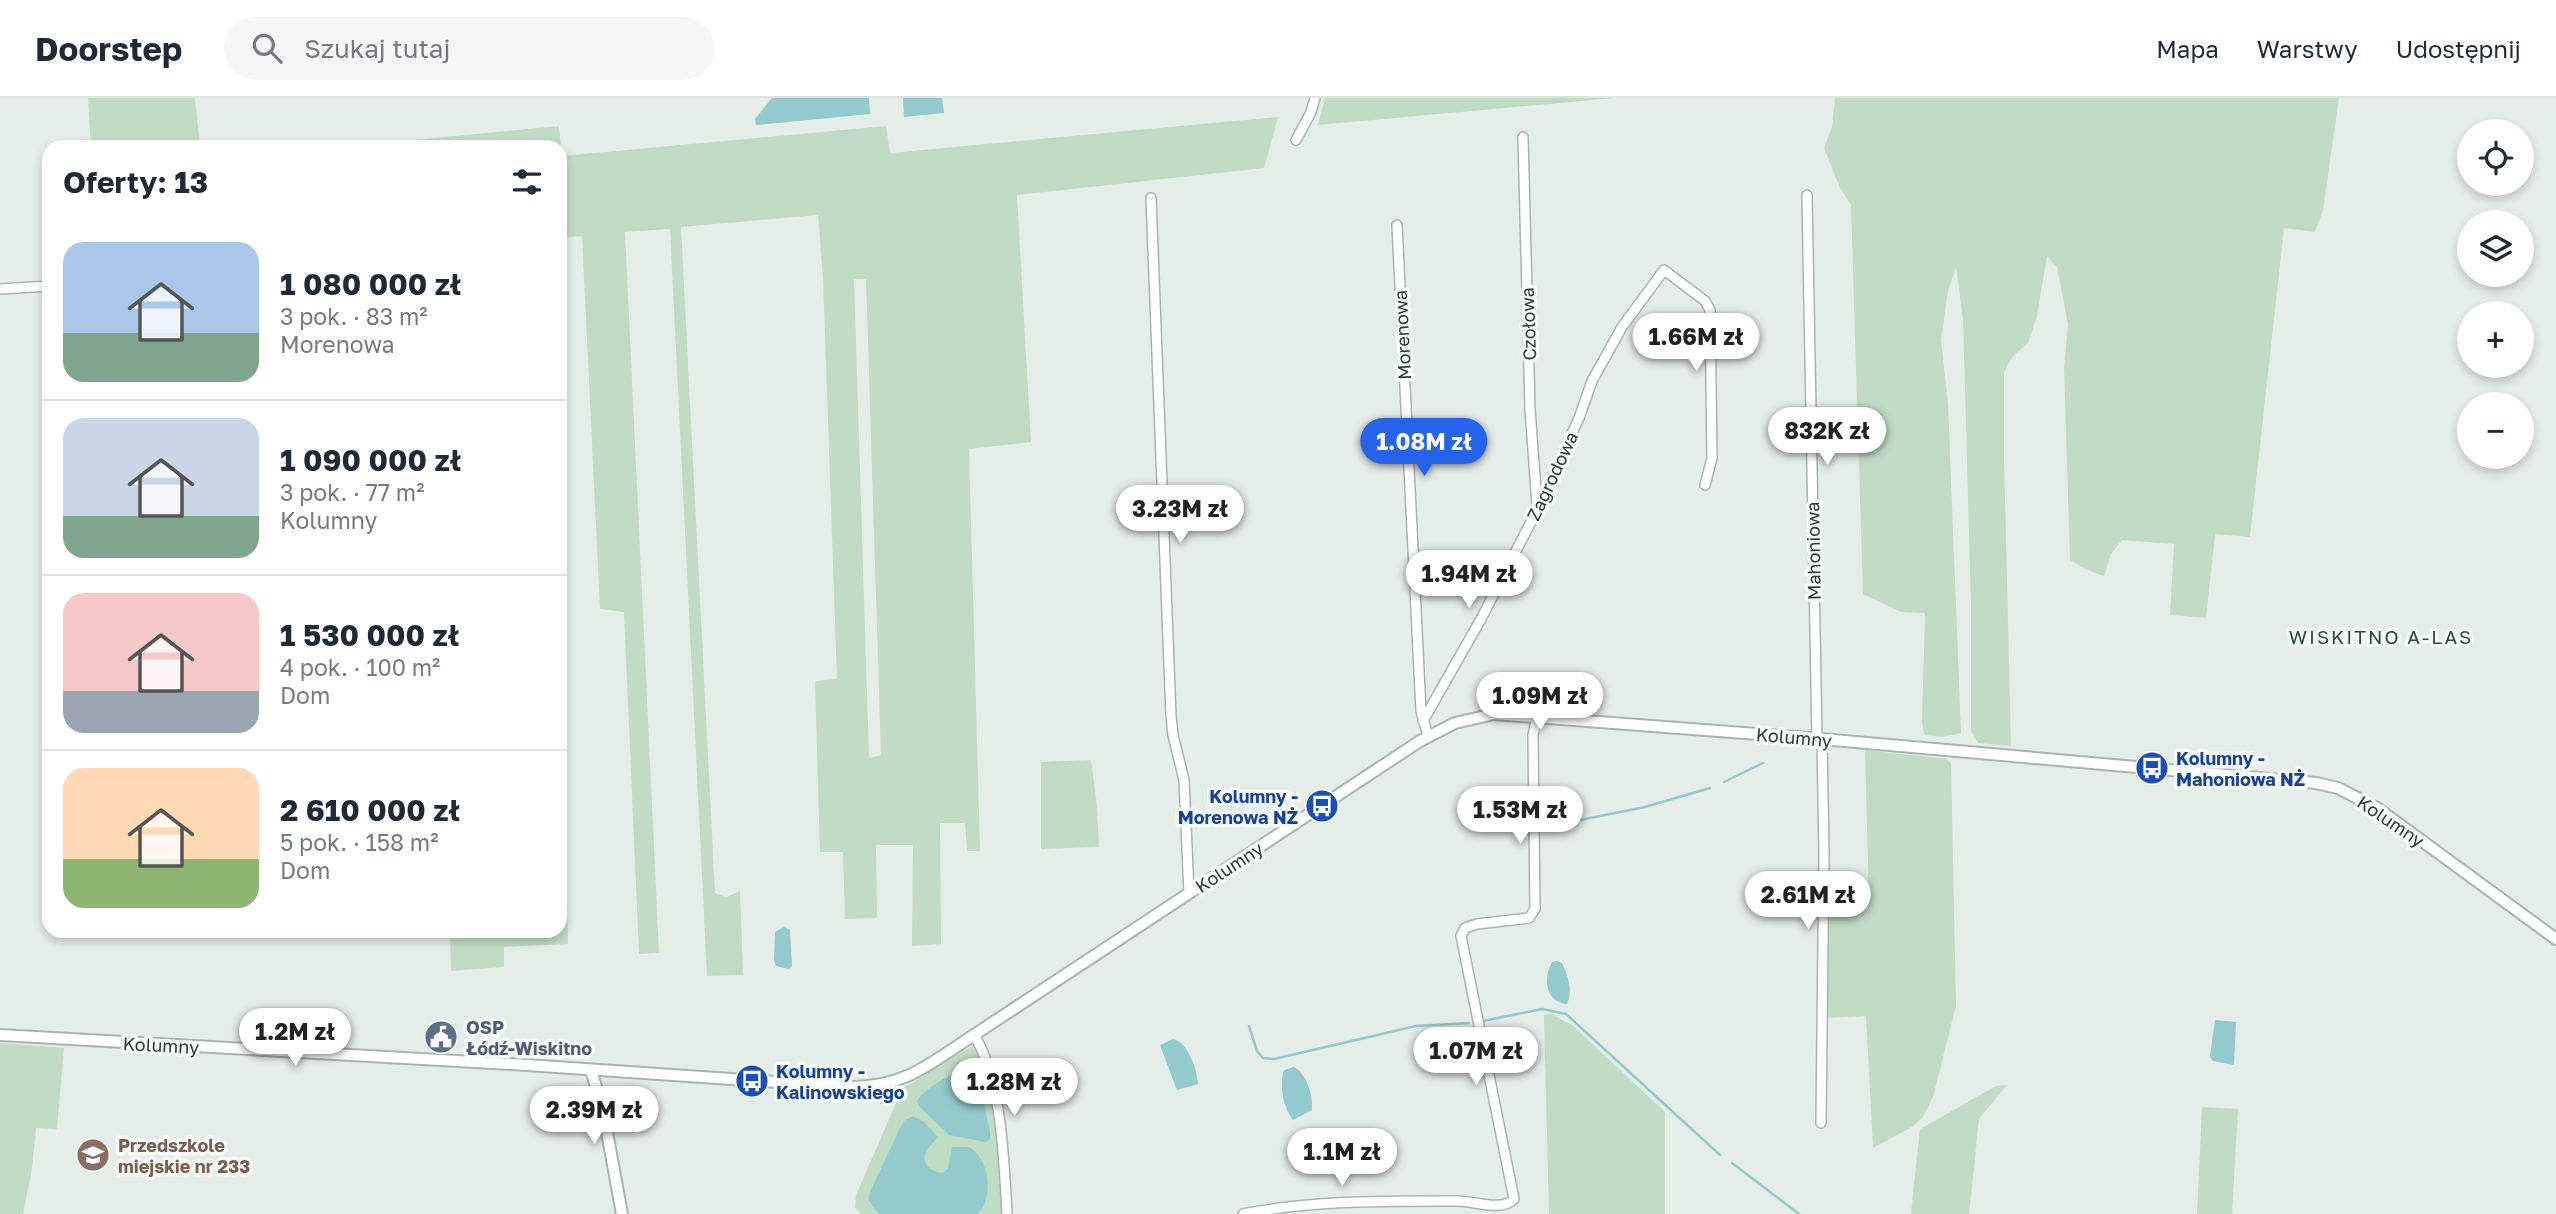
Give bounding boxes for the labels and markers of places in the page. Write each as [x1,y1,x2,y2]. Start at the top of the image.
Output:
pin: 1.66M zł [1624,314,1768,373]
pin: 832K zł [1762,408,1892,467]
pin: 1.08M zł [1352,418,1496,478]
pin: 3.23M zł [1108,486,1252,545]
pin: 1.94M zł [1397,550,1541,610]
pin: 1.09M zł [1468,672,1612,732]
place label: Kolumny - Mahoniowa NŻ [2176,747,2305,790]
bus stop icon: Kolumny - Mahoniowa NŻ [2133,749,2171,787]
place label: Kolumny - Morenowa NŻ [1178,785,1298,828]
pin: 1.53M zł [1448,786,1592,846]
bus stop icon: Kolumny - Morenowa NŻ [1303,787,1341,825]
pin: 2.61M zł [1736,872,1880,931]
pin: 1.2M zł [230,1009,360,1068]
place label: OSP Łódź-Wiskitno [466,1016,592,1059]
public building icon: OSP Łódź-Wiskitno [422,1018,460,1056]
pin: 1.07M zł [1404,1028,1548,1087]
pin: 1.28M zł [942,1058,1086,1118]
place label: Kolumny - Kalinowskiego [776,1060,905,1103]
bus stop icon: Kolumny - Kalinowskiego [733,1062,771,1100]
pin: 2.39M zł [522,1086,666,1146]
pin: 1.1M zł [1277,1128,1407,1188]
place label: Przedszkole miejskie nr 233 [118,1134,250,1177]
school or university icon: Przedszkole miejskie nr 233 [74,1136,112,1174]

